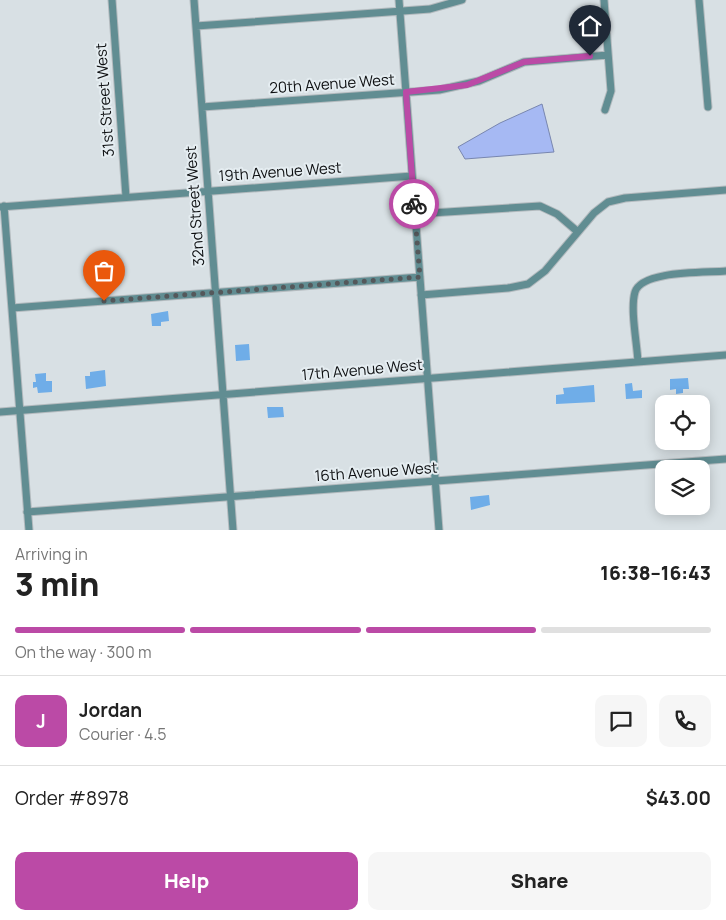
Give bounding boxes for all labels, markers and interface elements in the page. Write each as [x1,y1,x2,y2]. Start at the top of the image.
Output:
pin [569,5,611,56]
icon: home [576,12,604,40]
street label: 31st Street West [90,43,119,158]
street label: 20th Avenue West [269,69,395,98]
street label: 32nd Street West [180,145,209,267]
street label: 19th Avenue West [218,157,342,186]
courier [389,179,439,229]
icon: bike [400,190,428,218]
pin [83,250,125,301]
icon: bag [90,257,118,285]
street label: 17th Avenue West [301,354,423,385]
map controls [655,395,710,515]
button: locate [655,395,710,450]
street label: 16th Avenue West [314,457,438,486]
button: layers [655,460,710,515]
text: Arriving in [15,543,88,565]
text: 16:38–16:43 [600,560,711,586]
text: 3 min [15,562,99,606]
text: On the way · 300 m [15,641,152,663]
button: chat [595,695,647,747]
button: phone [659,695,711,747]
text: Jordan [79,697,142,723]
text: J [36,708,46,734]
text: Courier · 4.5 [79,723,166,745]
text: Order #8978 [15,785,129,811]
text: $43.00 [646,785,711,811]
button: Help [15,852,358,910]
button: Share [368,852,711,910]

